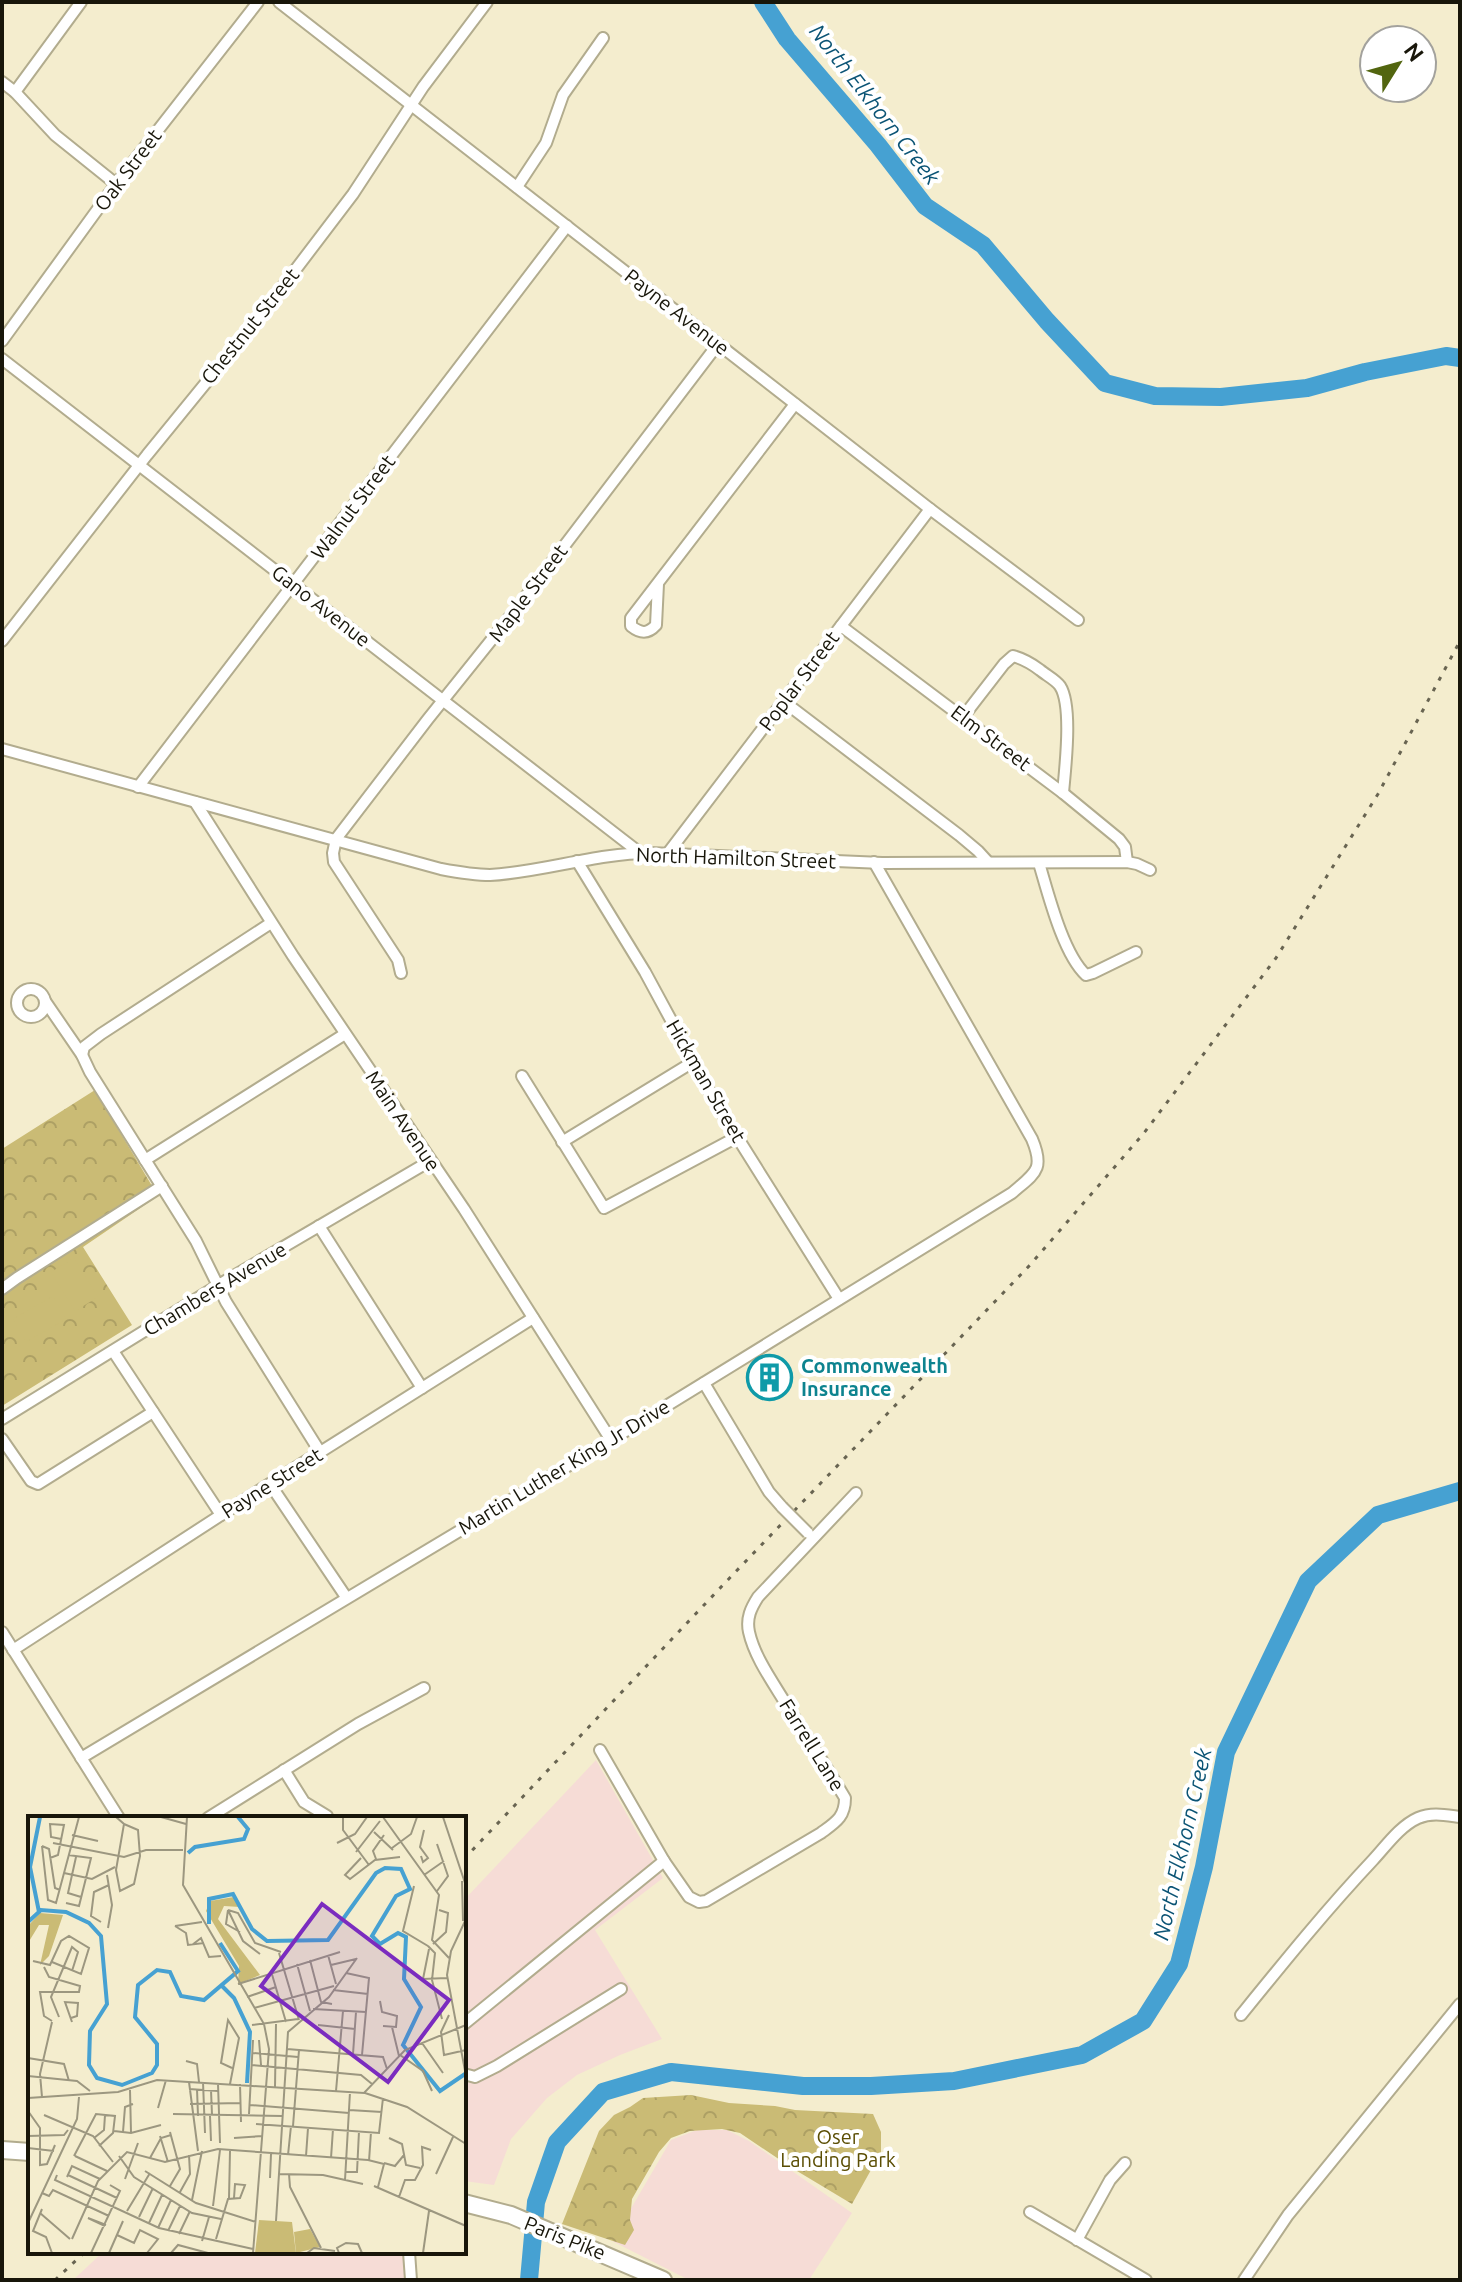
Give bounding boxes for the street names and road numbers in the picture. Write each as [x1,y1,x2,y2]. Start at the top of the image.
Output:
street label: Oak Street [89,124,166,215]
street label: Chestnut Street [196,263,303,388]
street label: Payne Avenue [621,264,734,359]
street label: Walnut Street [306,450,399,563]
street label: Maple Street [483,539,572,646]
street label: Gano Avenue [267,560,375,651]
street label: Poplar Street [754,626,844,735]
street label: Elm Street [947,700,1036,775]
street label: North Hamilton Street [635,843,837,872]
street label: Hickman Street [662,1015,751,1146]
street label: Main Avenue [361,1066,445,1175]
street label: Chambers Avenue [139,1237,290,1340]
street label: Martin Luther King Jr Drive [454,1394,673,1539]
street label: Payne Street [217,1442,327,1523]
street label: Farrell Lane [775,1694,850,1795]
street label: Paris Pike [521,2211,609,2264]

